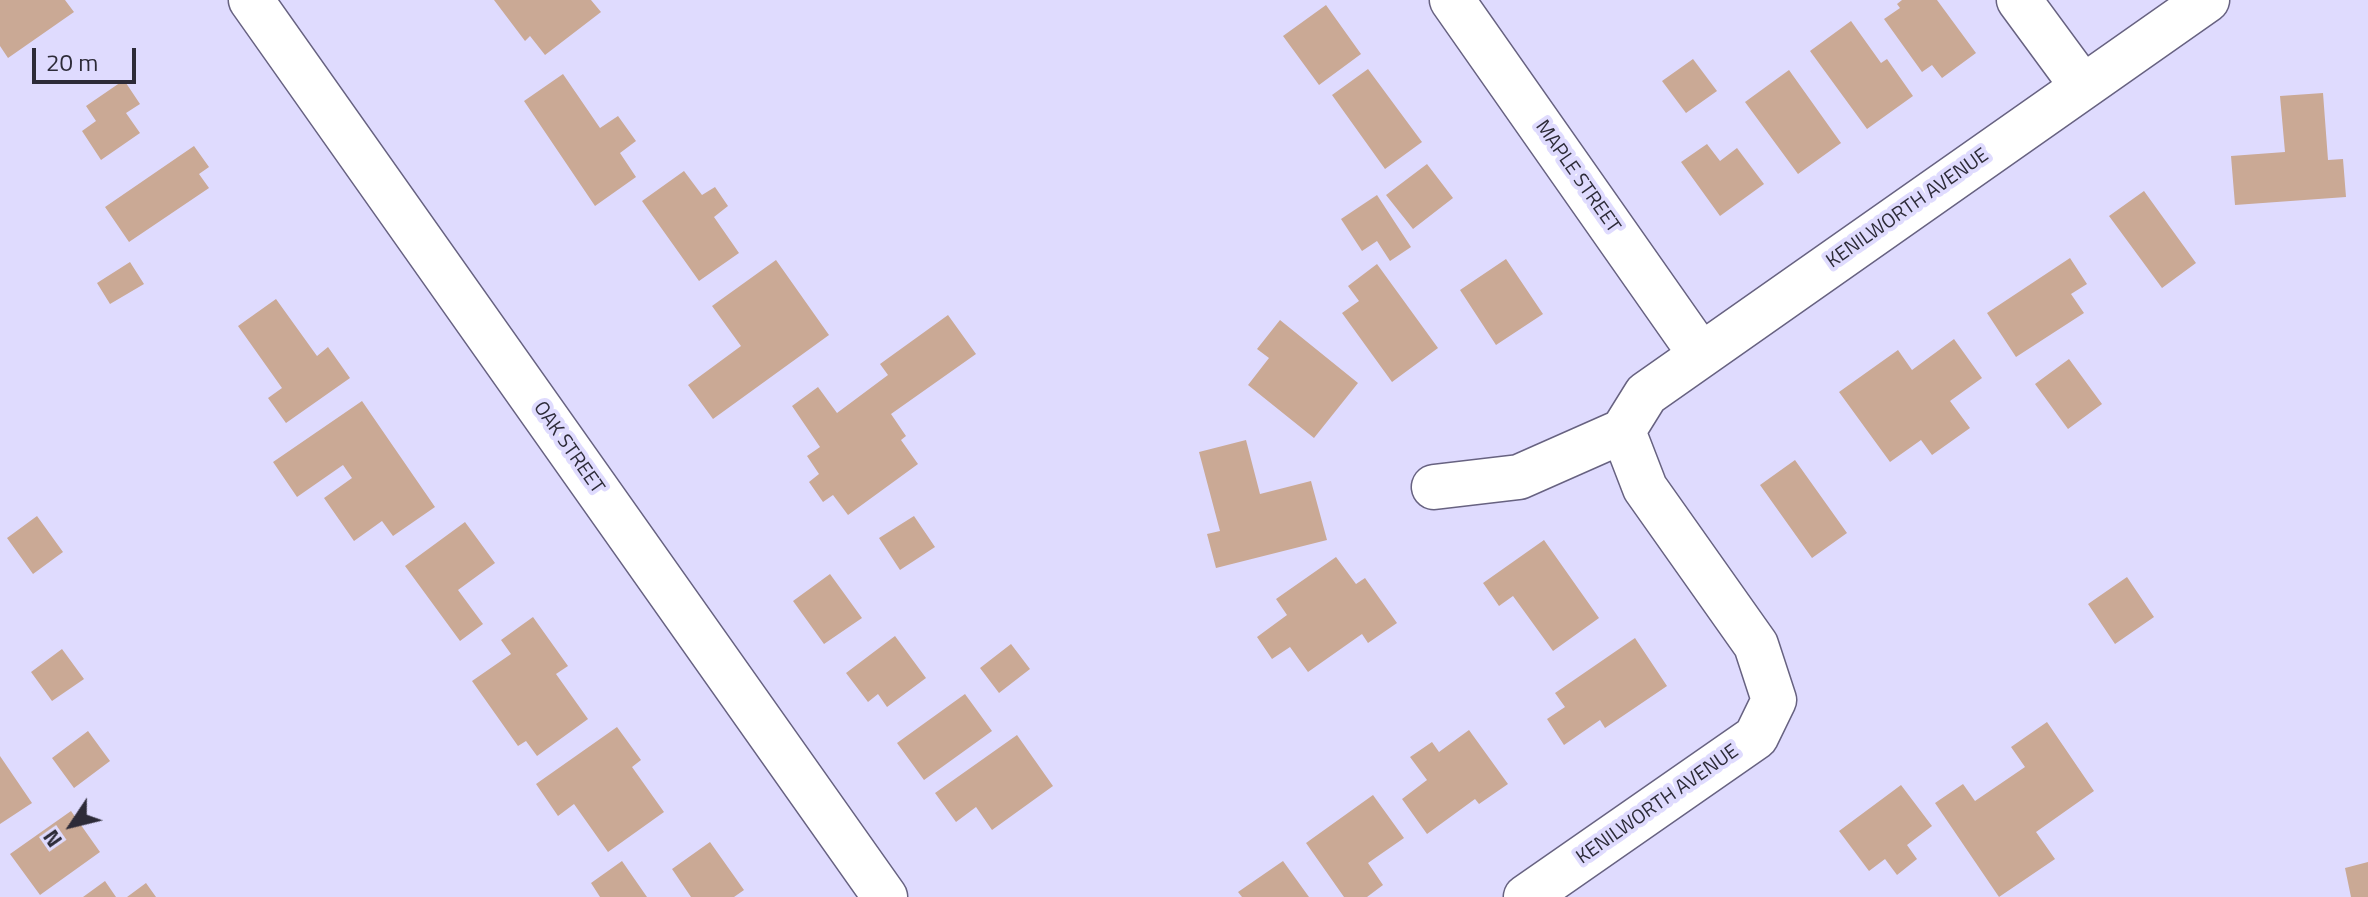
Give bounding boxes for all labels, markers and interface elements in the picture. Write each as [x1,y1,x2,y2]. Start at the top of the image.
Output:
scale bar [36,32,140,82]
text: 20 m [46,44,98,80]
street label: MAPLE STREET [1529,116,1625,238]
street label: KENILWORTH AVENUE [1822,144,1994,274]
street label: OAK STREET [527,397,609,499]
street label: KENILWORTH AVENUE [1572,740,1744,870]
north arrow [32,785,112,865]
text: N [34,823,71,855]

